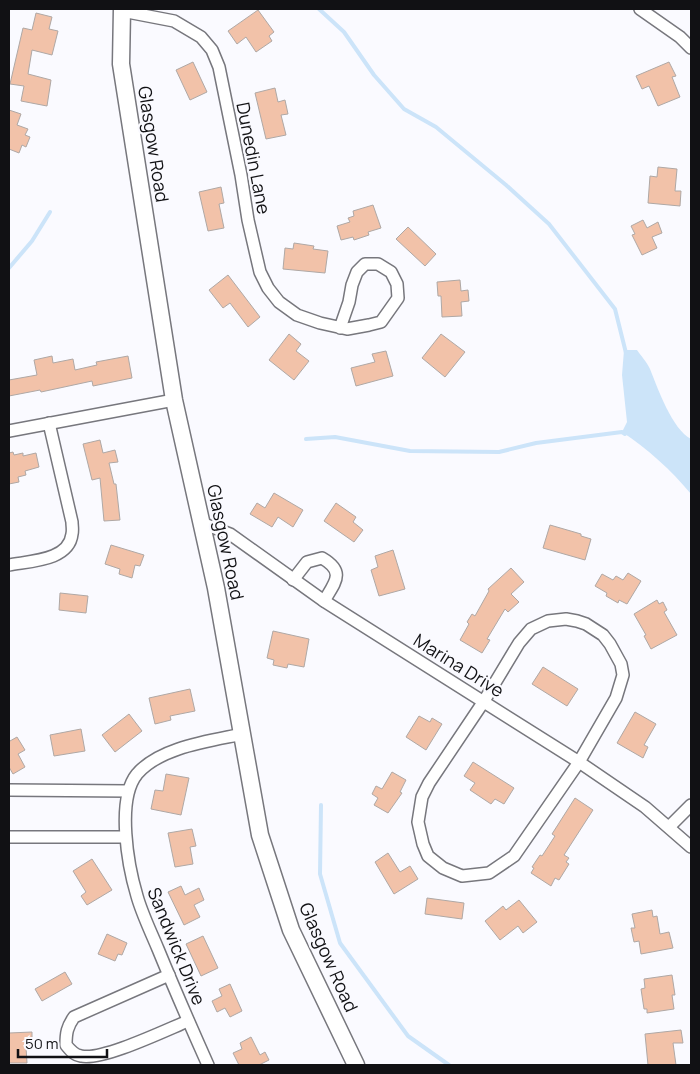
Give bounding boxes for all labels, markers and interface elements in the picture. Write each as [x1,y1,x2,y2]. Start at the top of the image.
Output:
street label: Glasgow Road [133,84,175,204]
street label: Dunedin Lane [231,100,277,216]
street label: Glasgow Road [202,482,250,602]
street label: Marina Drive [409,628,509,702]
street label: Sandwick Drive [142,884,212,1008]
street label: Glasgow Road [294,899,364,1015]
scale bar [18,1026,106,1058]
text: 50 m [25,1033,59,1054]

